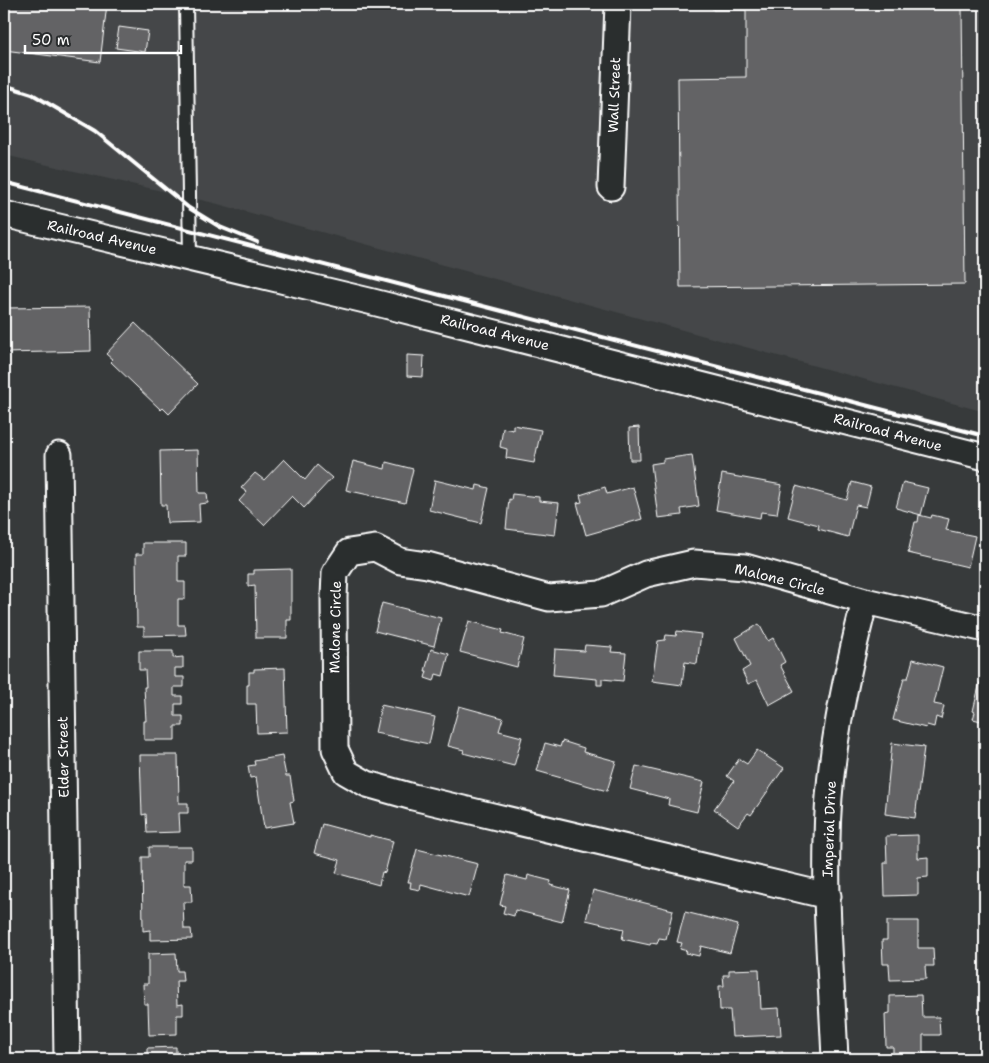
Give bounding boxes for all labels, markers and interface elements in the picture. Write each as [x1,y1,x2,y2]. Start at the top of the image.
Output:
scale bar [25,22,181,54]
text: 50 m [32,30,70,50]
street label: Wall Street [604,57,624,133]
street label: Railroad Avenue [45,216,159,258]
street label: Railroad Avenue [439,310,551,354]
street label: Railroad Avenue [832,409,944,455]
street label: Malone Circle [733,559,827,599]
street label: Malone Circle [325,580,345,673]
street label: Elder Street [53,716,73,798]
street label: Imperial Drive [818,780,840,878]

